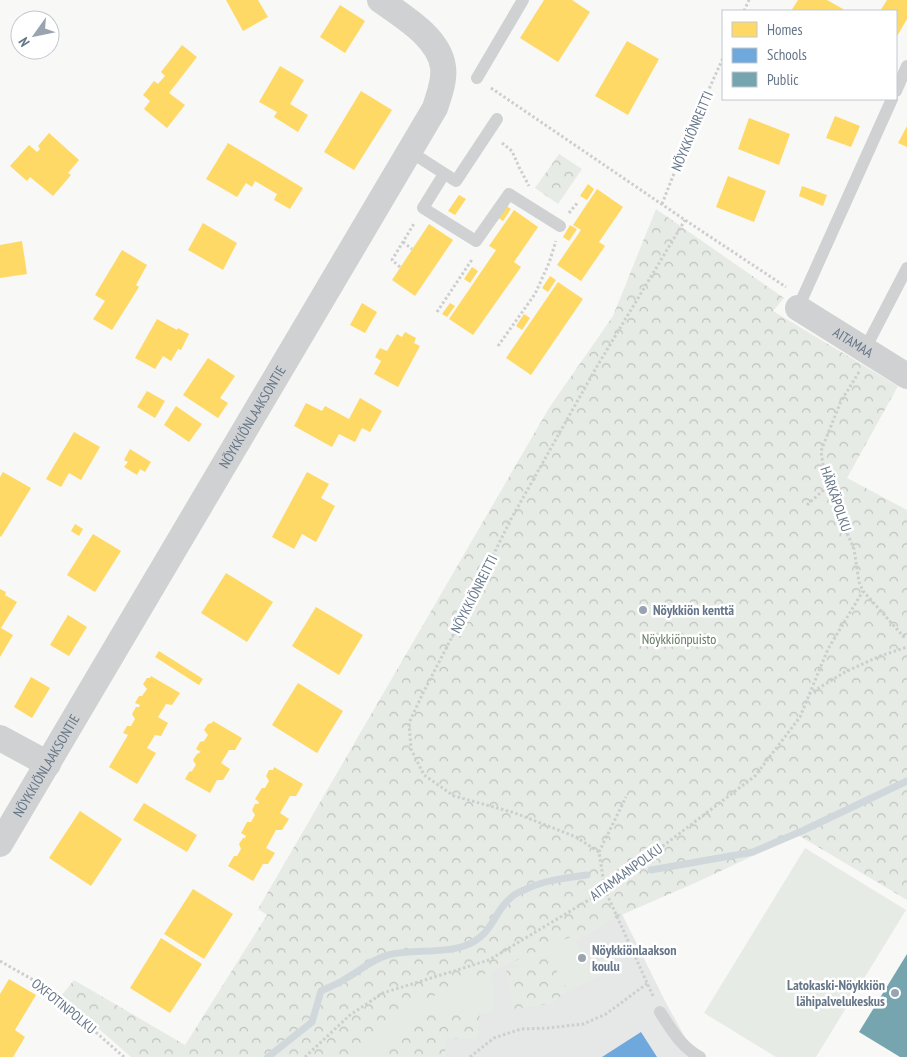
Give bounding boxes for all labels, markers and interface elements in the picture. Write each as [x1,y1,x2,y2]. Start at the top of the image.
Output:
north arrow [10,10,60,60]
legend [722,10,897,100]
text: Homes [767,20,803,39]
text: N [14,34,34,50]
text: Schools [767,45,807,64]
text: Public [767,70,799,89]
street label: NÖYKKIÖNREITTI [667,88,717,174]
street label: AITAMAA [830,323,877,362]
street label: NÖYKKIÖNLAAKSONTIE [215,362,290,472]
street label: HÄRKÄPOLKU [816,464,856,534]
street label: NÖYKKIÖNREITTI [447,552,501,636]
place label: Nöykkiön kenttä [653,601,734,619]
marker: Nöykkiön kenttä [637,604,649,616]
park label: Nöykkiönpuisto [642,630,716,648]
street label: NÖYKKIÖNLAAKSONTIE [9,711,84,820]
street label: AITAMAANPOLKU [586,840,666,904]
place label: Nöykkiönlaakson koulu [592,941,677,975]
marker: Nöykkiönlaakson koulu [576,952,588,964]
street label: OXFOTINPOLKU [28,974,100,1038]
place label: Latokaski-Nöykkiön lähipalvelukeskus [787,976,885,1010]
marker: Latokaski-Nöykkiön lähipalvelukeskus [889,987,901,999]

